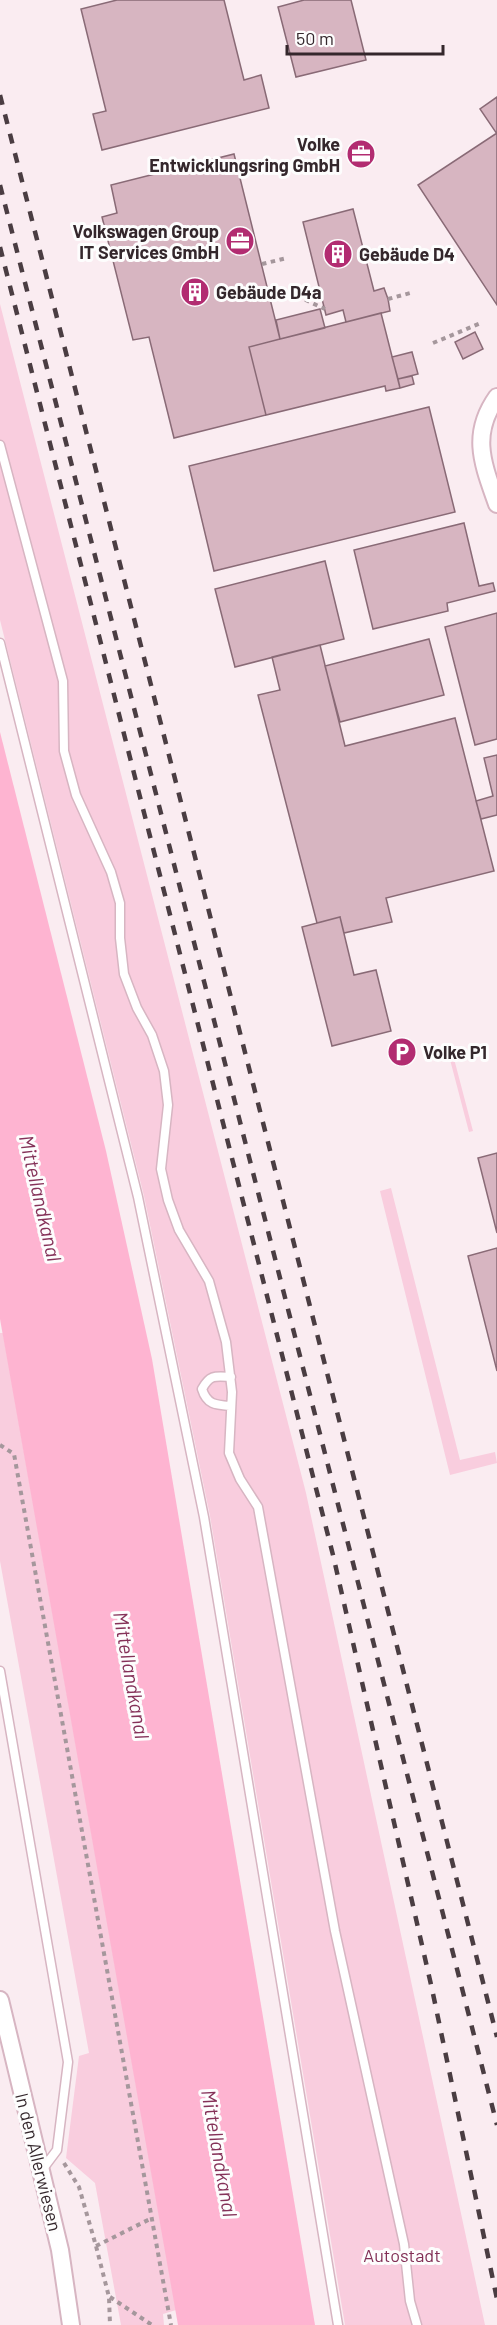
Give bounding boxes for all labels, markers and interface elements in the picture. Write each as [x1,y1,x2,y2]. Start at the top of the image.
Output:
scale bar [287,18,443,56]
text: 50 m [296,27,334,49]
place label: Volke Entwicklungsring GmbH [149,133,340,176]
office icon: Volke Entwicklungsring GmbH [345,138,377,170]
place label: Volkswagen Group IT Services GmbH [73,220,219,263]
office icon: Volkswagen Group IT Services GmbH [224,225,256,257]
building icon: Gebäude D4 [322,238,354,270]
place label: Gebäude D4 [359,243,455,265]
building icon: Gebäude D4a [179,276,211,308]
place label: Gebäude D4a [216,281,321,303]
parking icon: Volke P1 [386,1036,418,1068]
place label: Volke P1 [423,1041,487,1063]
water label: Mittellandkanal [15,1132,67,1264]
water label: Mittellandkanal [109,1609,155,1741]
water label: Mittellandkanal [197,2087,243,2219]
street label: In den Allerwiesen [11,2091,67,2233]
park label: Autostadt [363,2244,441,2266]

